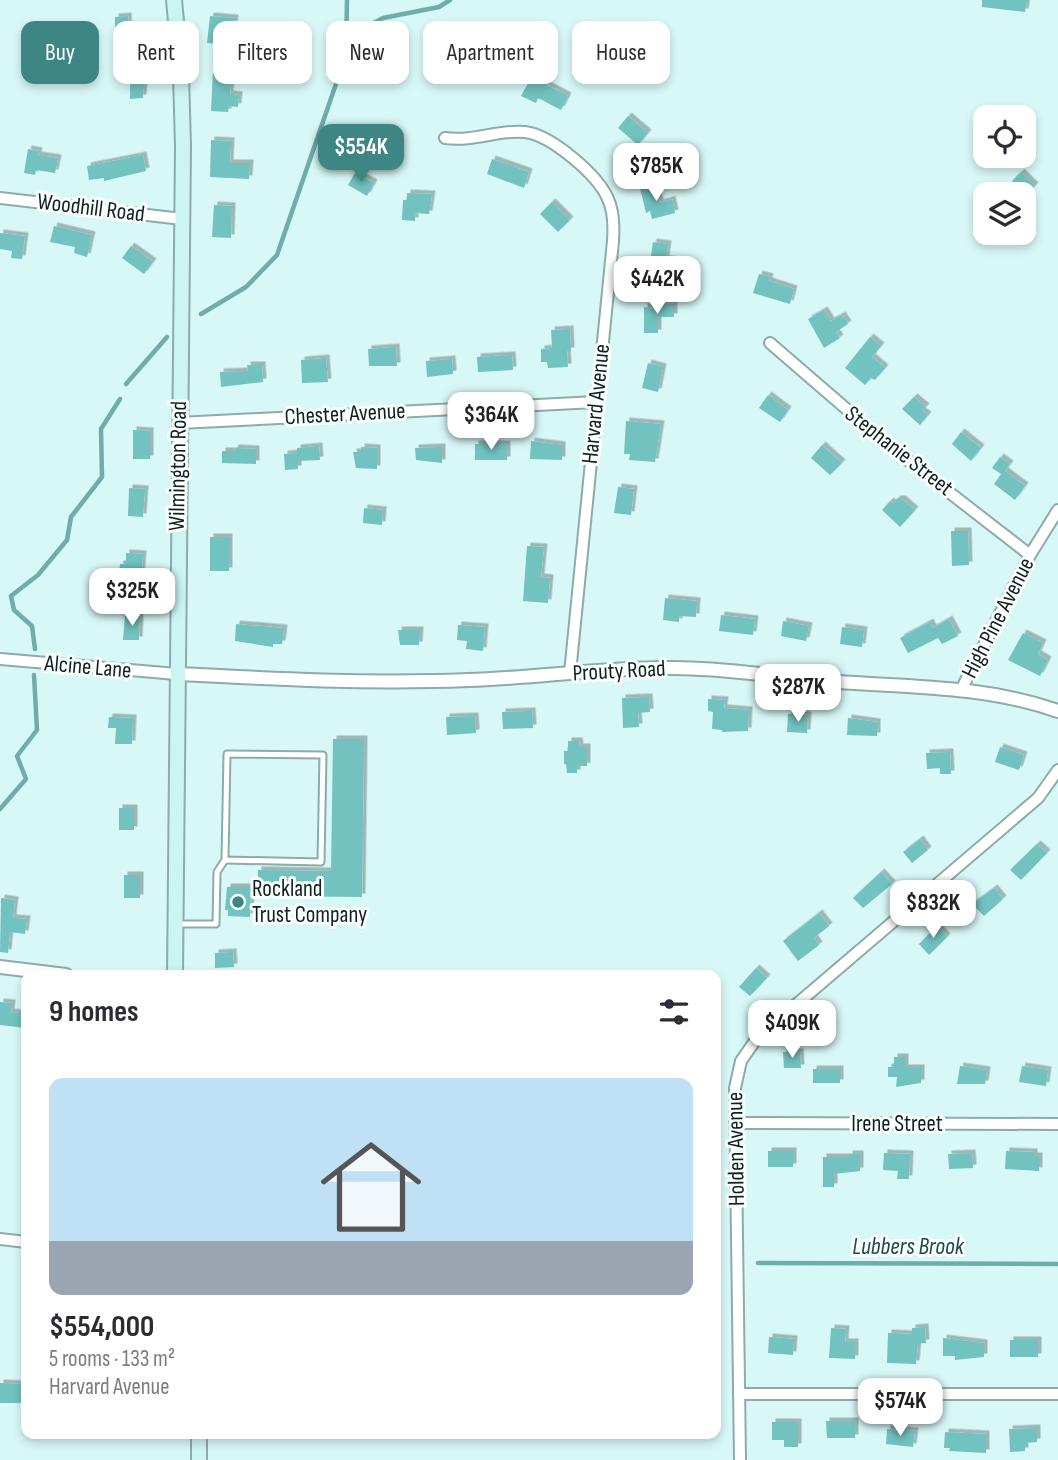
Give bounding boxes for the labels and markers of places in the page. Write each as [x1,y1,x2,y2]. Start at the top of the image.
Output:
pin: $554K [312,124,410,184]
pin: $785K [607,144,705,203]
pin: $442K [608,256,706,316]
pin: $364K [442,392,540,452]
pin: $325K [83,568,181,628]
pin: $287K [749,664,847,724]
place label: Rockland Trust Company [252,875,367,929]
pin: $832K [884,880,982,940]
marker: Rockland Trust Company [230,894,246,910]
pin: $409K [743,1000,841,1060]
pin: $574K [851,1378,949,1438]

